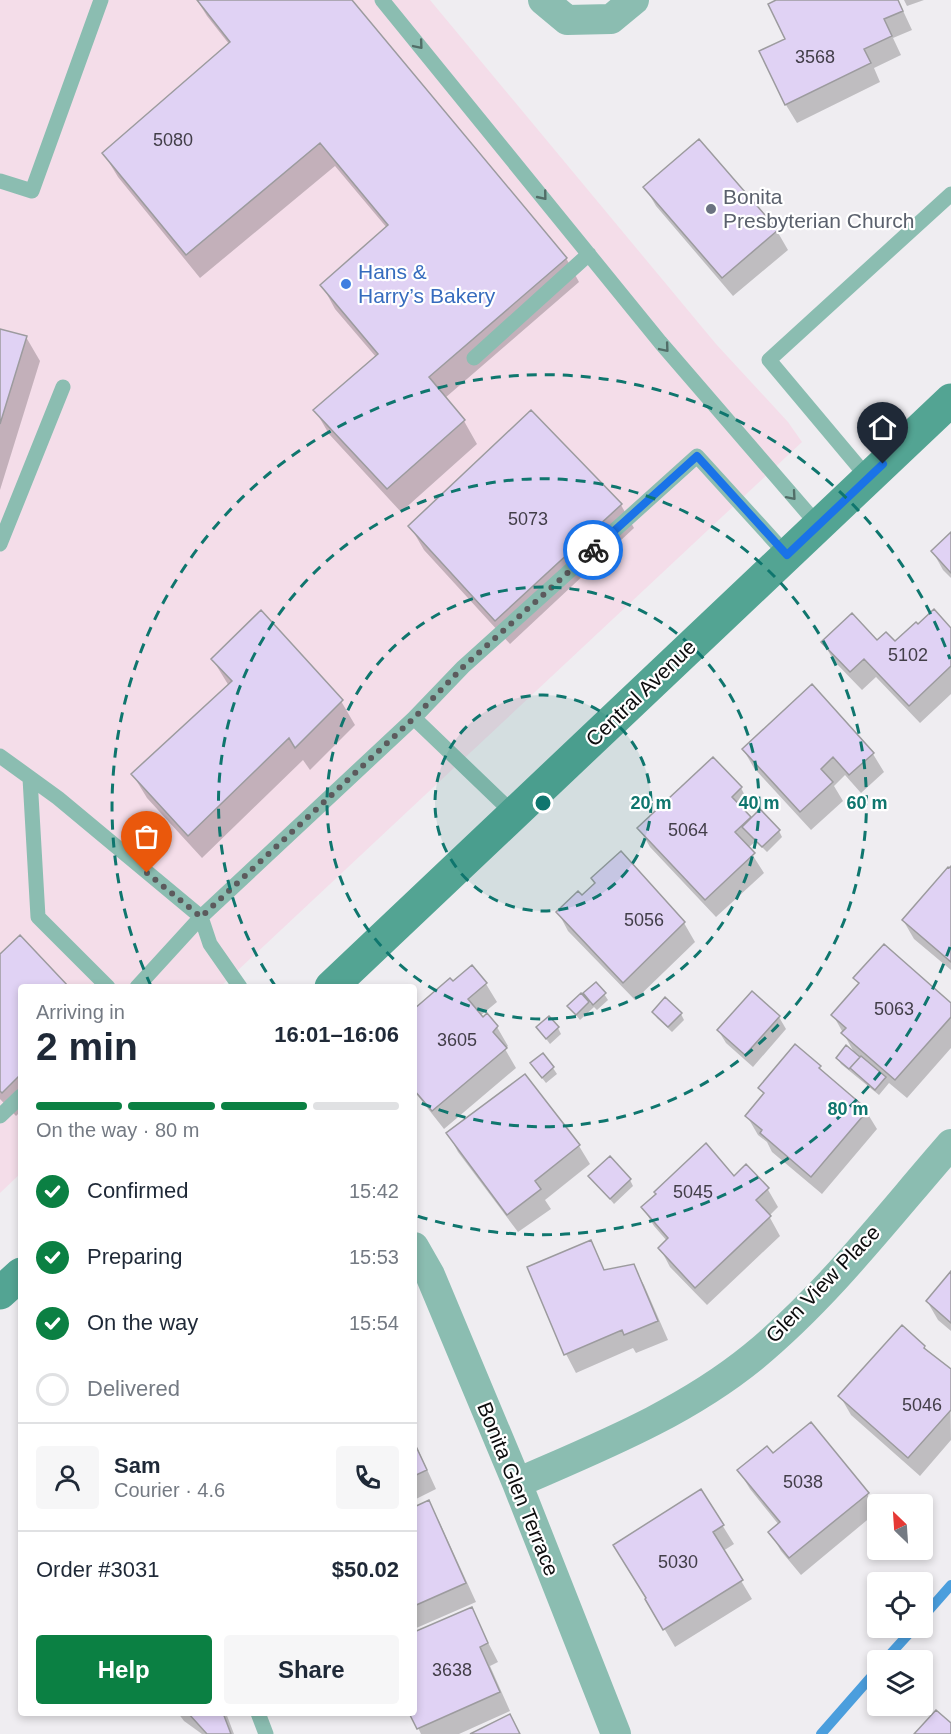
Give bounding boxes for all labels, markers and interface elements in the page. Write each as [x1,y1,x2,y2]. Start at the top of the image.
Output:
one-way arrow [412,38,423,49]
house number: 3568 [795,47,835,67]
house number: 5080 [153,130,193,150]
place label: Bonita Presbyterian Church [723,185,914,232]
one-way arrow [535,189,546,200]
marker: Bonita Presbyterian Church [704,202,718,216]
place label: Hans & Harry’s Bakery [358,260,496,307]
marker: Hans & Harry’s Bakery [339,277,353,291]
one-way arrow [658,341,669,352]
pin [857,402,908,464]
icon: home [866,411,899,444]
one-way arrow [785,489,796,500]
house number: 5073 [508,509,548,529]
courier [563,520,623,580]
icon: bike [577,534,610,567]
street label: Central Avenue [581,635,700,751]
house number: 5102 [888,645,928,665]
centre of rings [533,793,553,813]
text: 20 m [630,793,672,813]
text: 40 m [738,793,780,813]
text: 60 m [846,793,888,813]
pin [121,811,172,873]
icon: bag [130,820,163,853]
house number: 5064 [668,820,708,840]
house number: 5056 [624,910,664,930]
house number: 5063 [874,999,914,1019]
text: Arriving in [36,1001,125,1023]
text: 16:01–16:06 [274,1022,399,1047]
text: 2 min [36,1025,138,1068]
house number: 3605 [437,1030,477,1050]
text: 80 m [827,1099,869,1119]
text: On the way · 80 m [36,1119,199,1141]
icon: check [36,1175,69,1208]
text: Confirmed [87,1178,188,1203]
text: 15:42 [349,1180,399,1202]
house number: 5045 [673,1182,713,1202]
street label: Glen View Place [761,1220,884,1347]
icon: check [36,1241,69,1274]
text: Preparing [87,1244,182,1269]
text: 15:53 [349,1246,399,1268]
icon: check [36,1307,69,1340]
text: On the way [87,1310,198,1335]
text: 15:54 [349,1312,399,1334]
text: Delivered [87,1376,180,1401]
house number: 5046 [902,1395,942,1415]
street label: Bonita Glen Terrace [473,1399,564,1579]
button: person [36,1446,99,1509]
button: phone [336,1446,399,1509]
text: Sam [114,1453,160,1478]
house number: 5038 [783,1472,823,1492]
text: Courier · 4.6 [114,1479,225,1501]
north arrow [867,1494,933,1560]
map controls [867,1494,933,1716]
house number: 5030 [658,1552,698,1572]
text: Order #3031 [36,1557,160,1582]
text: $50.02 [332,1557,399,1582]
button: locate [867,1572,933,1638]
button: Help [36,1635,212,1704]
button: Share [224,1635,399,1704]
button: layers [867,1650,933,1716]
house number: 3638 [432,1660,472,1680]

